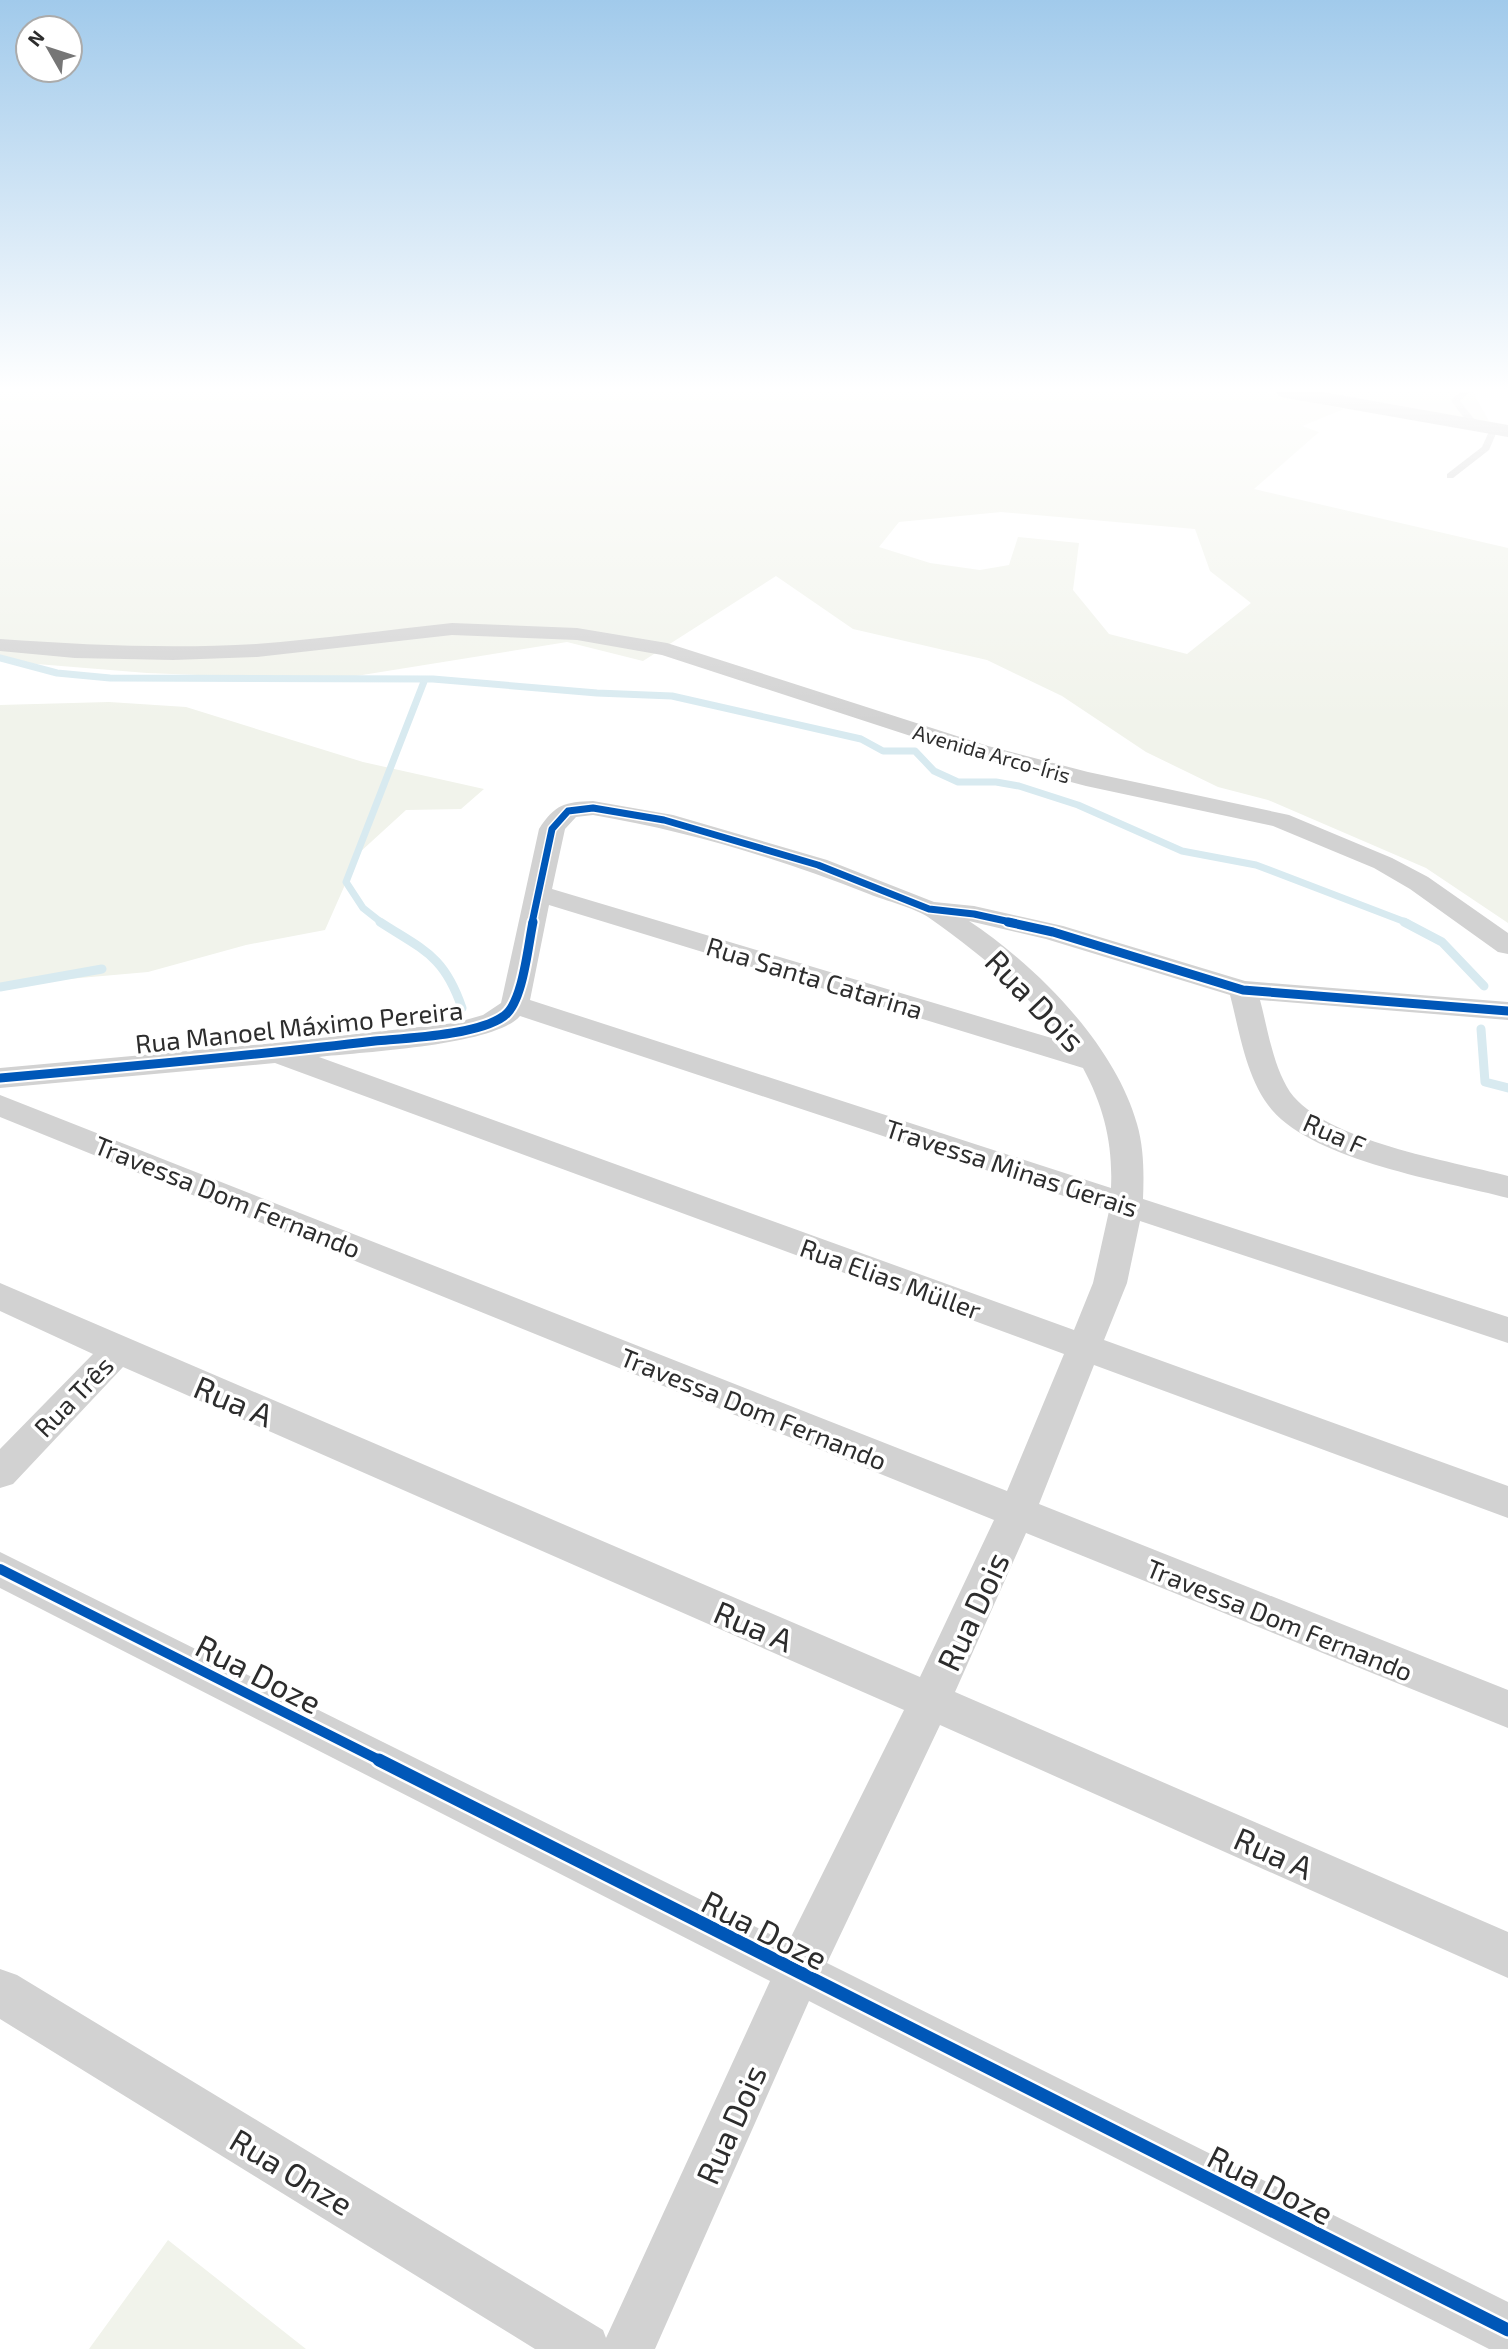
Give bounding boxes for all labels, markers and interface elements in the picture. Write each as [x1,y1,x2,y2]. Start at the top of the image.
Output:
north arrow [14,14,84,84]
text: N [22,25,49,51]
street label: Avenida Arco-Íris [910,719,1074,787]
street label: Rua Santa Catarina [703,929,927,1025]
street label: Rua Dois [978,941,1094,1059]
street label: Rua Manoel Máximo Pereira [133,993,465,1059]
street label: Rua F [1299,1106,1371,1160]
street label: Travessa Minas Gerais [882,1112,1142,1222]
street label: Travessa Dom Fernando [90,1128,366,1264]
street label: Rua Elias Müller [796,1231,986,1325]
street label: Travessa Dom Fernando [616,1340,892,1476]
street label: Rua Três [27,1349,119,1443]
street label: Rua A [189,1367,279,1434]
street label: Rua Dois [928,1546,1016,1676]
street label: Travessa Dom Fernando [1142,1551,1418,1687]
street label: Rua A [709,1592,799,1659]
street label: Rua Doze [190,1625,328,1721]
street label: Rua A [1229,1818,1319,1886]
street label: Rua Doze [696,1881,834,1977]
street label: Rua Dois [687,2059,773,2189]
street label: Rua Onze [224,2120,360,2222]
street label: Rua Doze [1202,2136,1340,2232]

